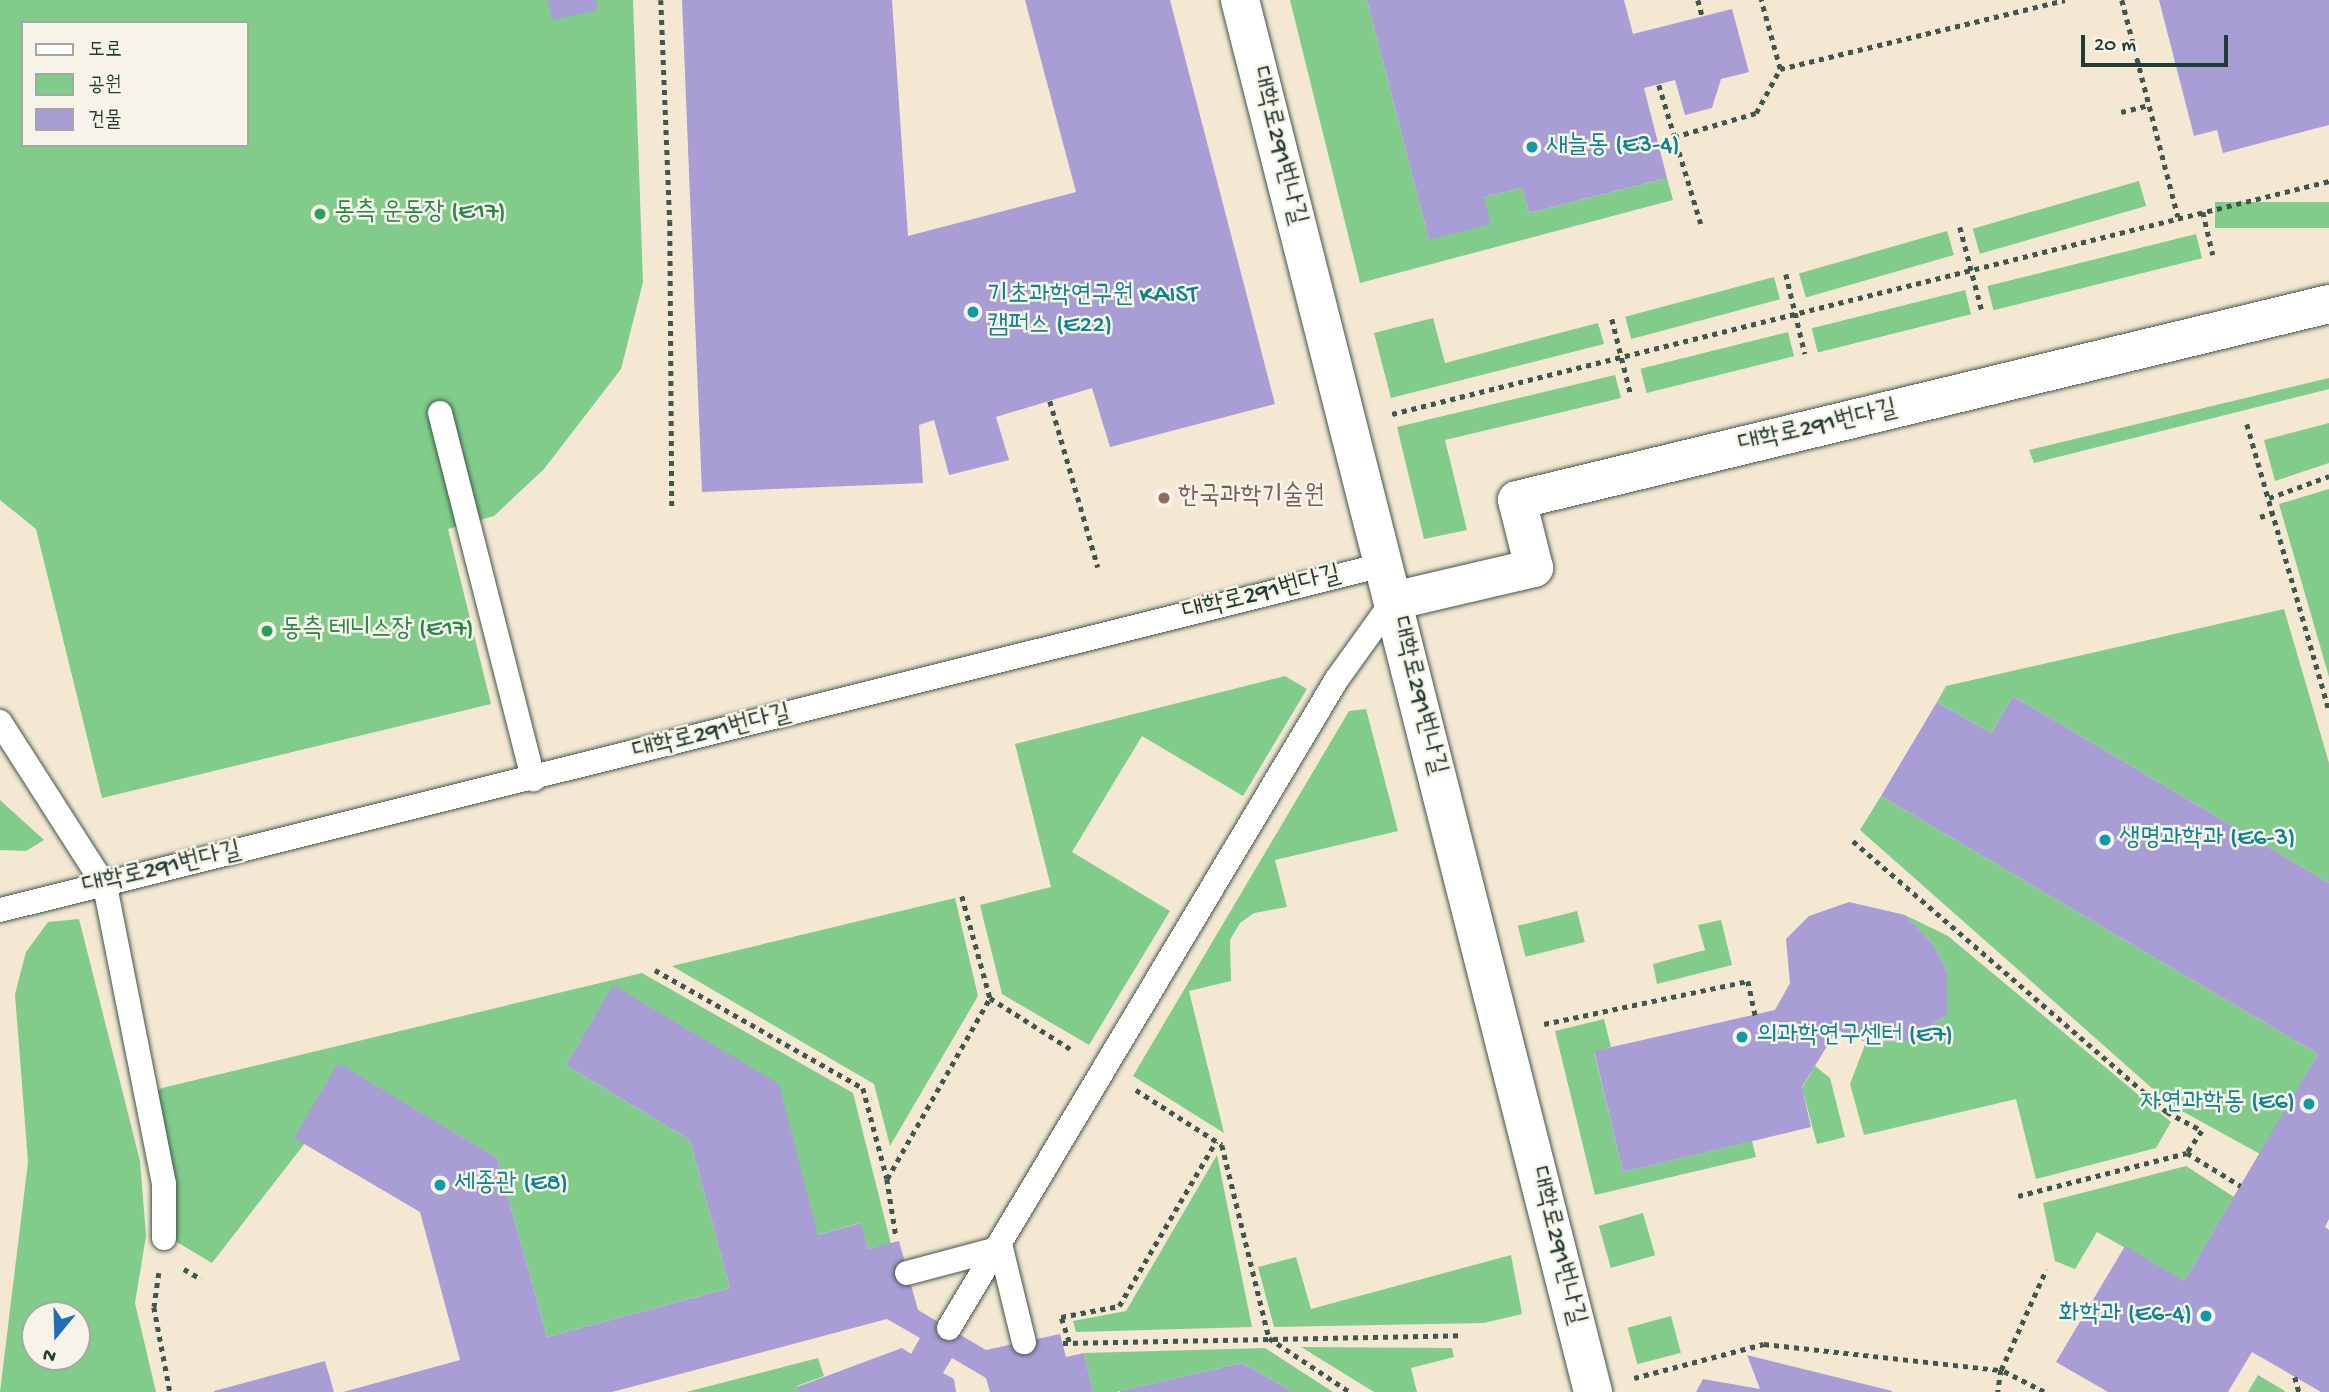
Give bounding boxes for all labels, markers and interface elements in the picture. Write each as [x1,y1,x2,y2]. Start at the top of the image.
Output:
legend [21,21,248,147]
scale bar [2084,21,2231,65]
text: 20 m [2094,34,2136,59]
text: 도로 [88,39,122,64]
street label: 대학로291번나길 [1242,64,1312,228]
text: 공원 [88,74,122,99]
text: 건물 [88,109,122,134]
place label: 새늘동 (E3-4) [1546,131,1680,163]
marker: 새늘동 (E3-4) [1524,139,1540,155]
place label: 동측 운동장 (E17) [334,198,506,230]
marker: 동측 운동장 (E17) [312,206,328,222]
place label: 기초과학연구원 KAIST 캠퍼스 (E22) [987,281,1198,342]
marker: 기초과학연구원 KAIST 캠퍼스 (E22) [965,304,981,320]
street label: 대학로291번다길 [1736,395,1900,461]
place label: 한국과학기술원 [1178,482,1324,514]
marker: 한국과학기술원 [1156,490,1172,506]
street label: 대학로291번다길 [1180,560,1344,630]
street label: 대학로291번나길 [1382,614,1452,778]
place label: 동측 테니스장 (E17) [281,615,474,647]
marker: 동측 테니스장 (E17) [259,623,275,639]
street label: 대학로291번다길 [630,699,794,769]
place label: 생명과학과 (E6-3) [2119,824,2296,856]
marker: 생명과학과 (E6-3) [2097,832,2113,848]
street label: 대학로291번다길 [80,837,244,903]
place label: 의과학연구센터 (E7) [1756,1021,1953,1053]
marker: 의과학연구센터 (E7) [1734,1029,1750,1045]
place label: 자연과학동 (E6) [2140,1088,2295,1120]
marker: 자연과학동 (E6) [2301,1096,2317,1112]
street label: 대학로291번나길 [1521,1164,1591,1328]
place label: 세종관 (E8) [454,1169,568,1201]
marker: 세종관 (E8) [432,1177,448,1193]
place label: 화학과 (E6-4) [2059,1300,2192,1332]
north arrow [21,1301,91,1371]
marker: 화학과 (E6-4) [2198,1308,2214,1324]
text: N [40,1342,59,1367]

